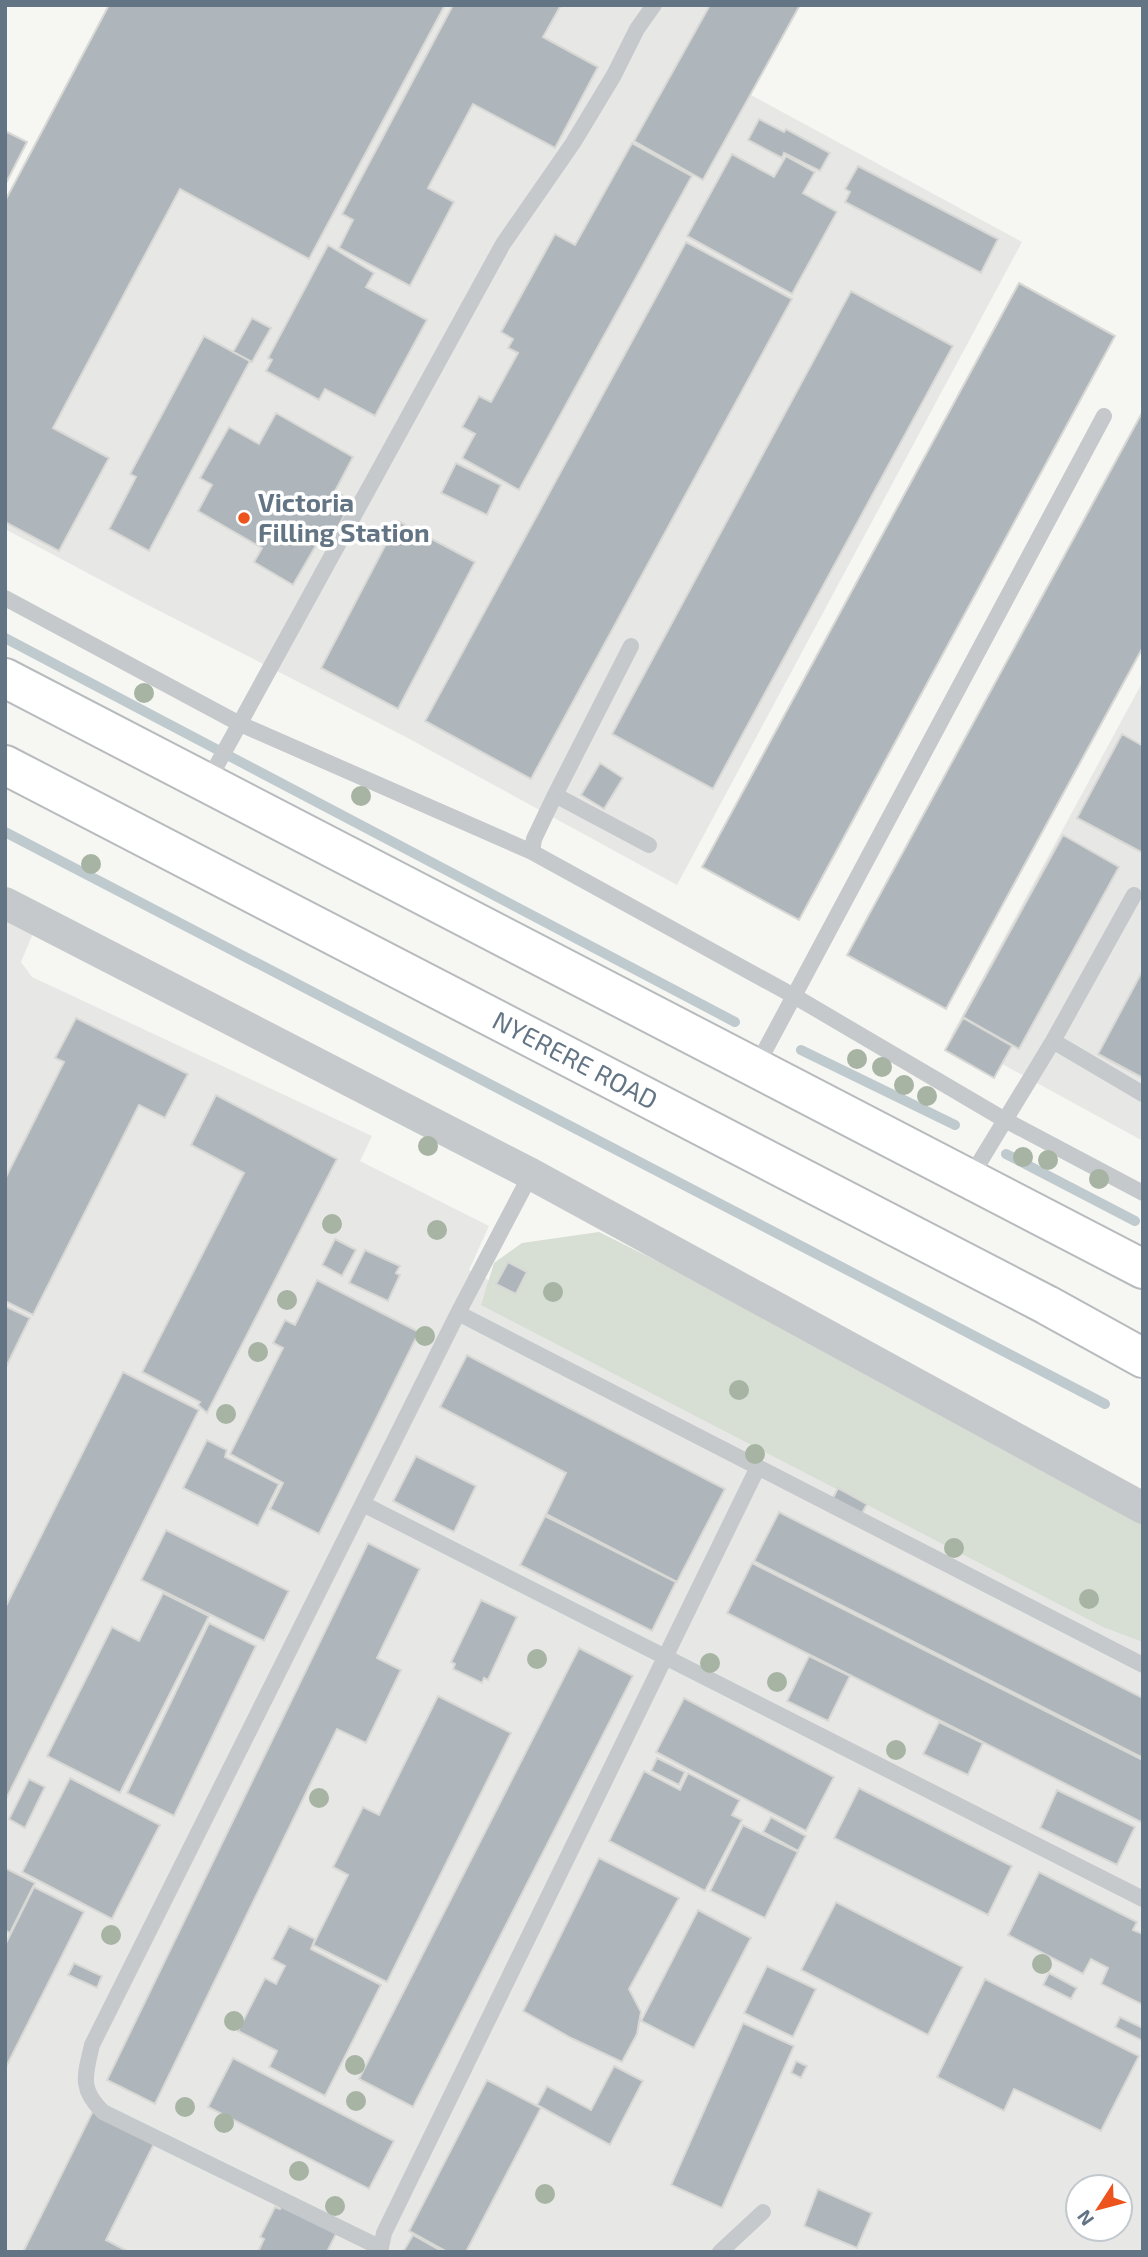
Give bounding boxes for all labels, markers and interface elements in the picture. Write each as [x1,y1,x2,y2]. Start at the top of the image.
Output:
place label: Victoria Filling Station [258,486,430,547]
marker: Victoria Filling Station [236,510,252,526]
street label: NYERERE ROAD [488,1004,663,1115]
north arrow [1064,2173,1134,2243]
text: N [1072,2206,1098,2231]

